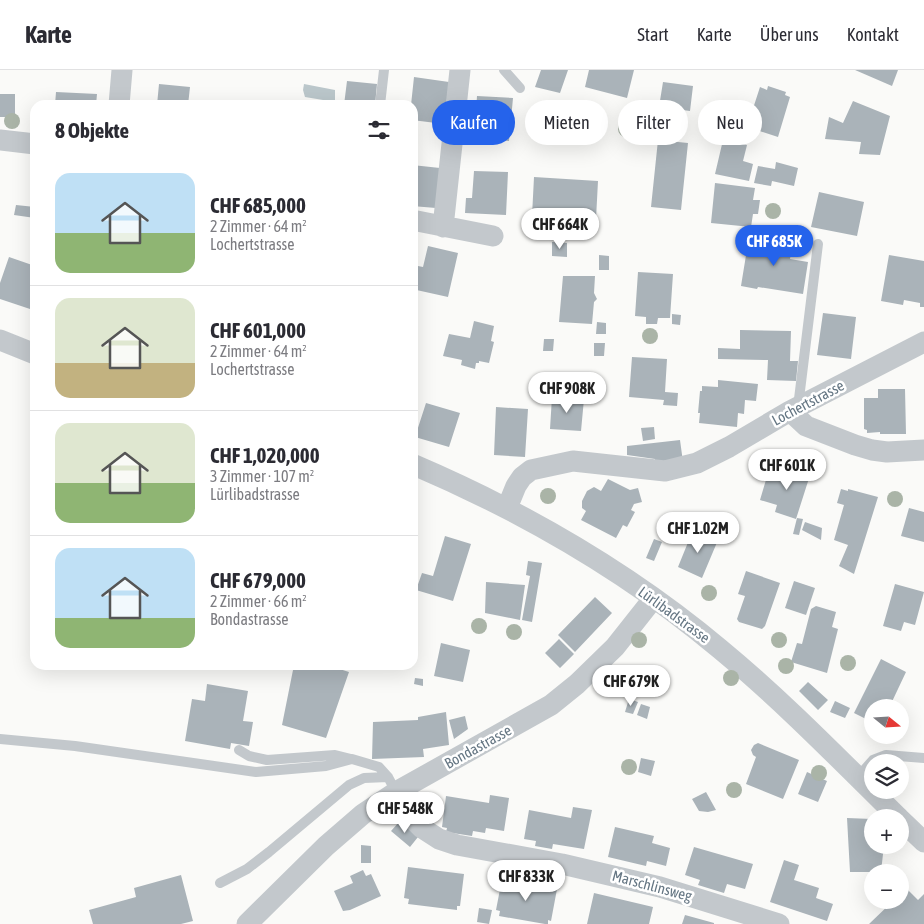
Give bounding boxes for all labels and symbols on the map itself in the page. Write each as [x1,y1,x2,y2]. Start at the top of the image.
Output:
pin: CHF 664K [508,208,612,250]
pin: CHF 685K [722,224,826,267]
pin: CHF 908K [515,372,619,414]
street label: Lochertstrasse [769,376,847,429]
pin: CHF 601K [735,448,839,491]
pin: CHF 1.02M [641,512,755,554]
street label: Lürlibadstrasse [635,583,714,646]
pin: CHF 679K [579,664,683,707]
north arrow [864,699,909,744]
street label: Bondastrasse [441,721,514,772]
pin: CHF 548K [353,792,457,834]
pin: CHF 833K [474,860,578,902]
street label: Marschlinsweg [611,867,694,904]

